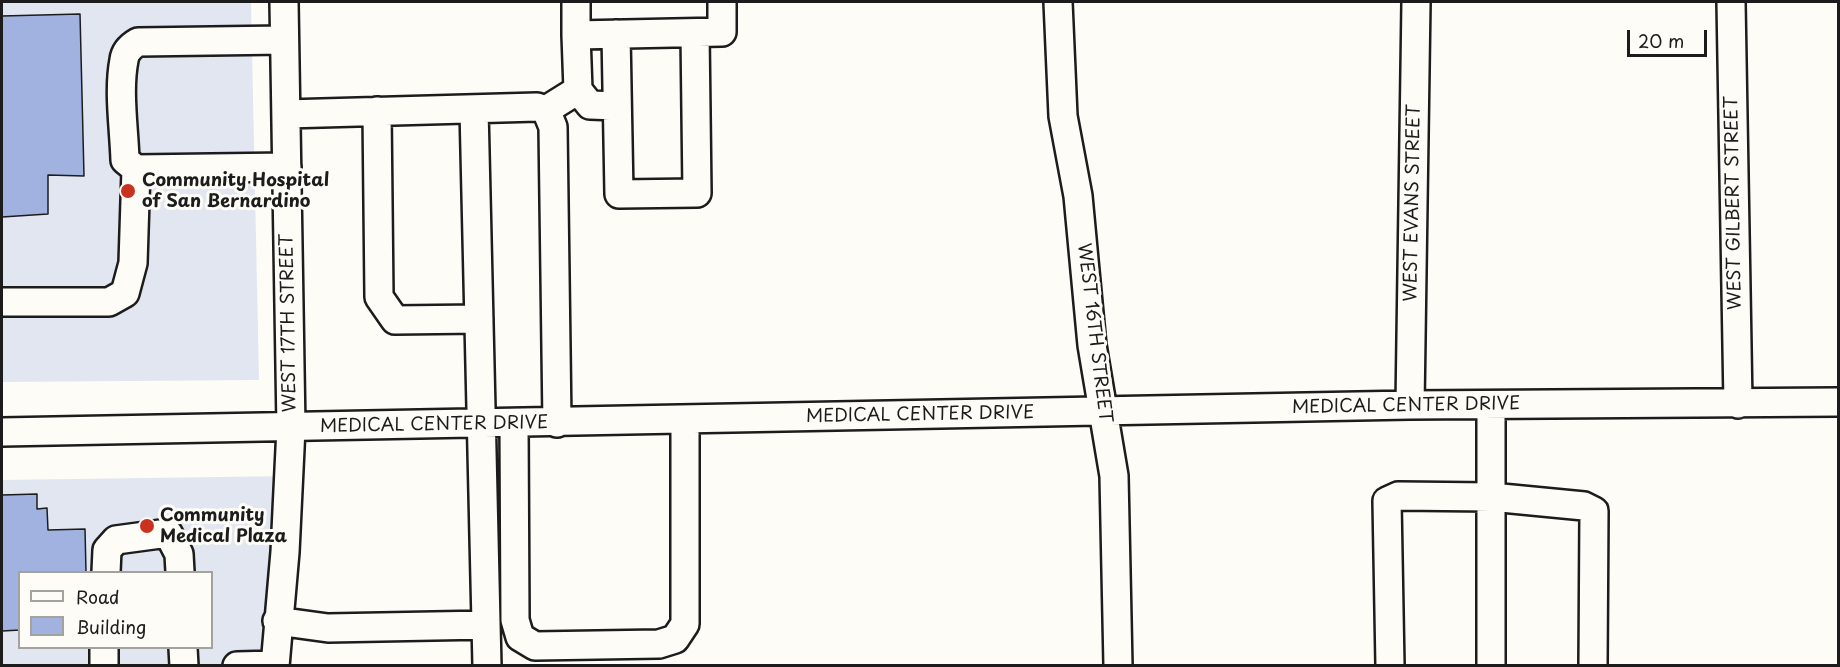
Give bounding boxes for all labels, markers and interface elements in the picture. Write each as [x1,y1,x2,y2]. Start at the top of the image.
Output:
scale bar [1630,18,1710,56]
text: 20 m [1638,27,1684,54]
street label: WEST GILBERT STREET [1721,96,1747,310]
street label: WEST EVANS STREET [1400,104,1426,302]
place label: Community Hospital of San Bernardino [142,170,329,213]
marker: Community Hospital of San Bernardino [119,182,137,200]
street label: WEST 17TH STREET [277,234,301,412]
street label: WEST 16TH STREET [1072,242,1116,424]
street label: MEDICAL CENTER DRIVE [1292,393,1520,419]
street label: MEDICAL CENTER DRIVE [806,402,1034,428]
street label: MEDICAL CENTER DRIVE [320,412,548,438]
place label: Community Medical Plaza [160,505,287,548]
marker: Community Medical Plaza [138,517,156,535]
legend [18,571,213,649]
text: Road [76,583,120,610]
text: Building [76,613,146,640]

